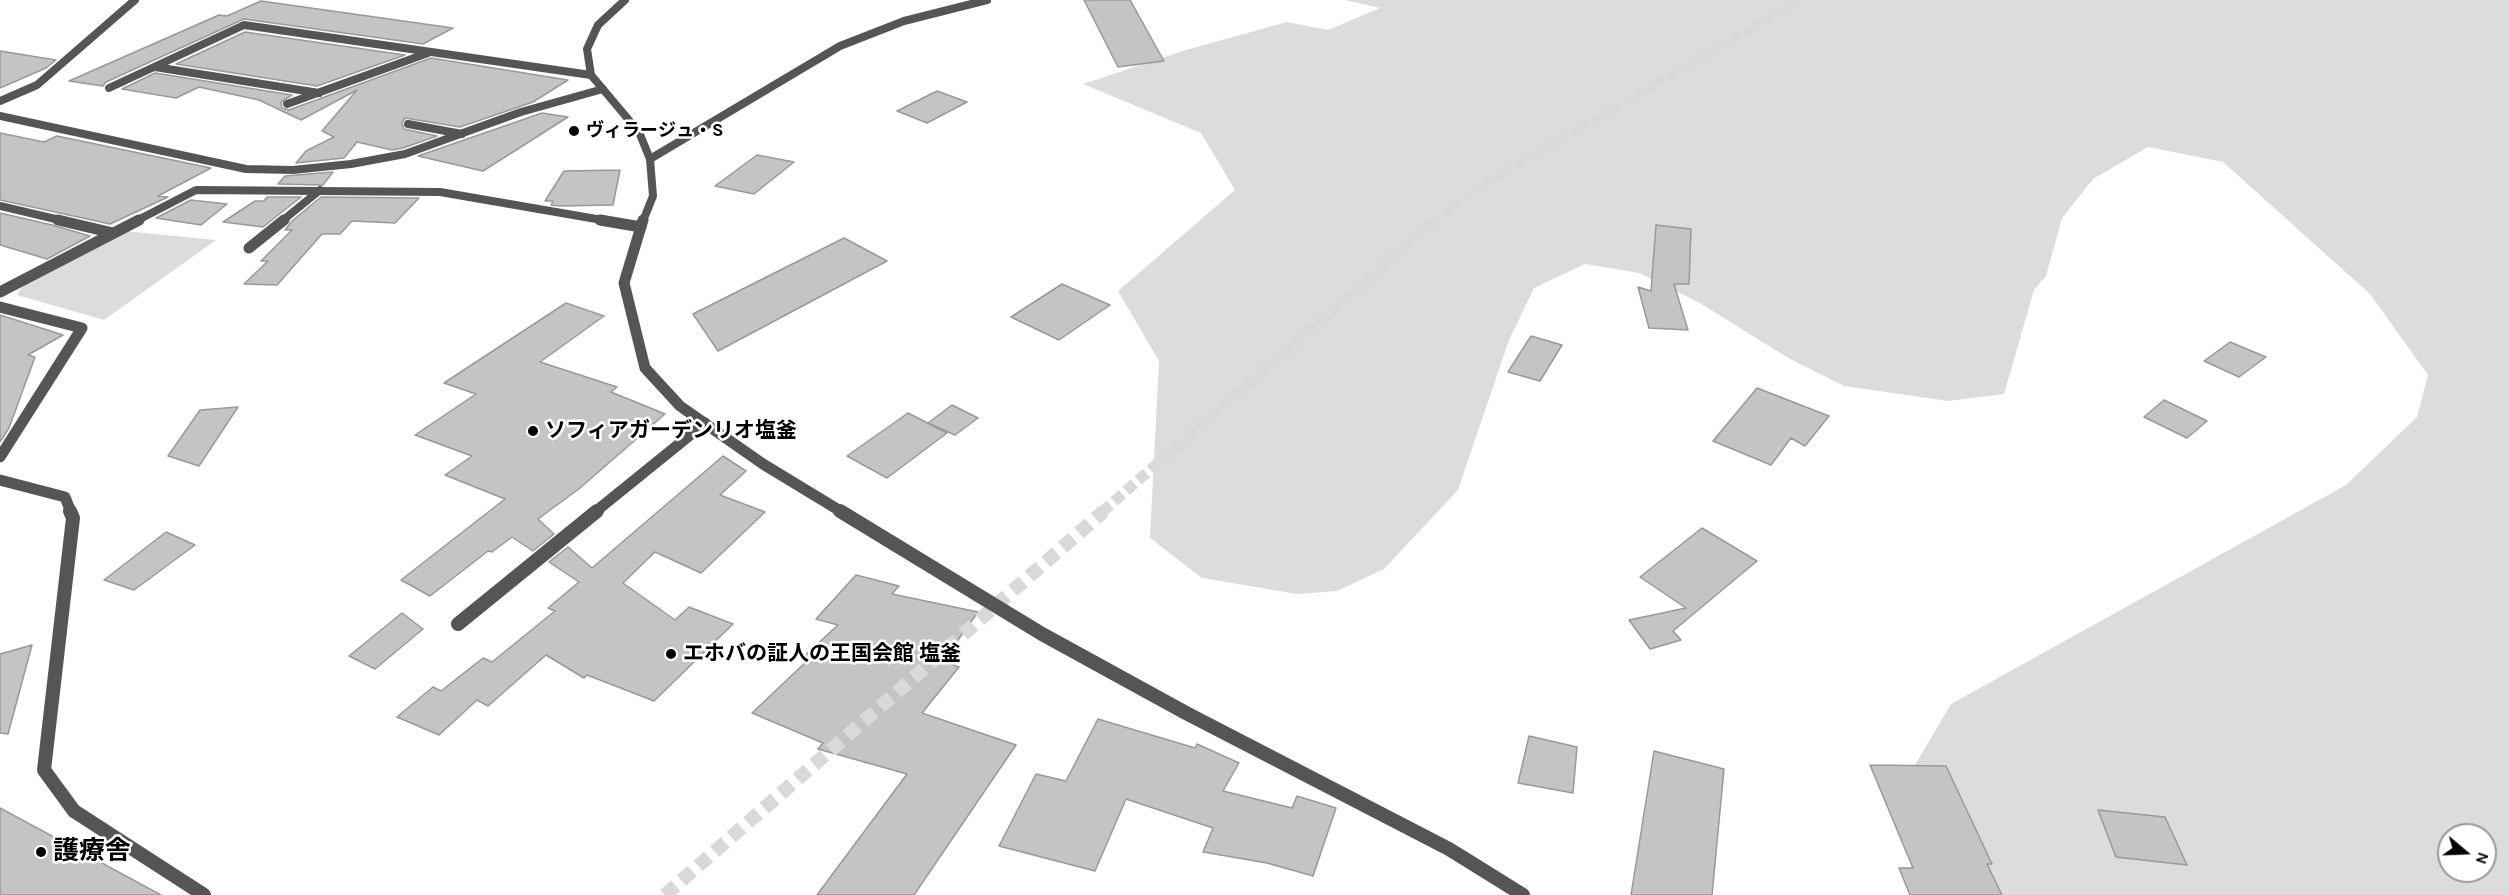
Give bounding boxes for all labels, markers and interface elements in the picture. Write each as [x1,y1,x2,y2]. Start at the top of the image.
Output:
place label: ヴィラージュ・S [586,120,723,142]
marker: ヴィラージュ・S [567,124,581,138]
place label: ソフィアガーデンリオ塩釜 [545,418,797,444]
marker: ソフィアガーデンリオ塩釜 [526,424,540,438]
place label: エホバの証人の王国会館 塩釜 [683,641,961,667]
marker: エホバの証人の王国会館 塩釜 [664,647,678,661]
north arrow [2437,823,2497,883]
place label: 護療舎 [53,836,131,868]
marker: 護療舎 [34,845,48,859]
text: N [2472,850,2493,867]

